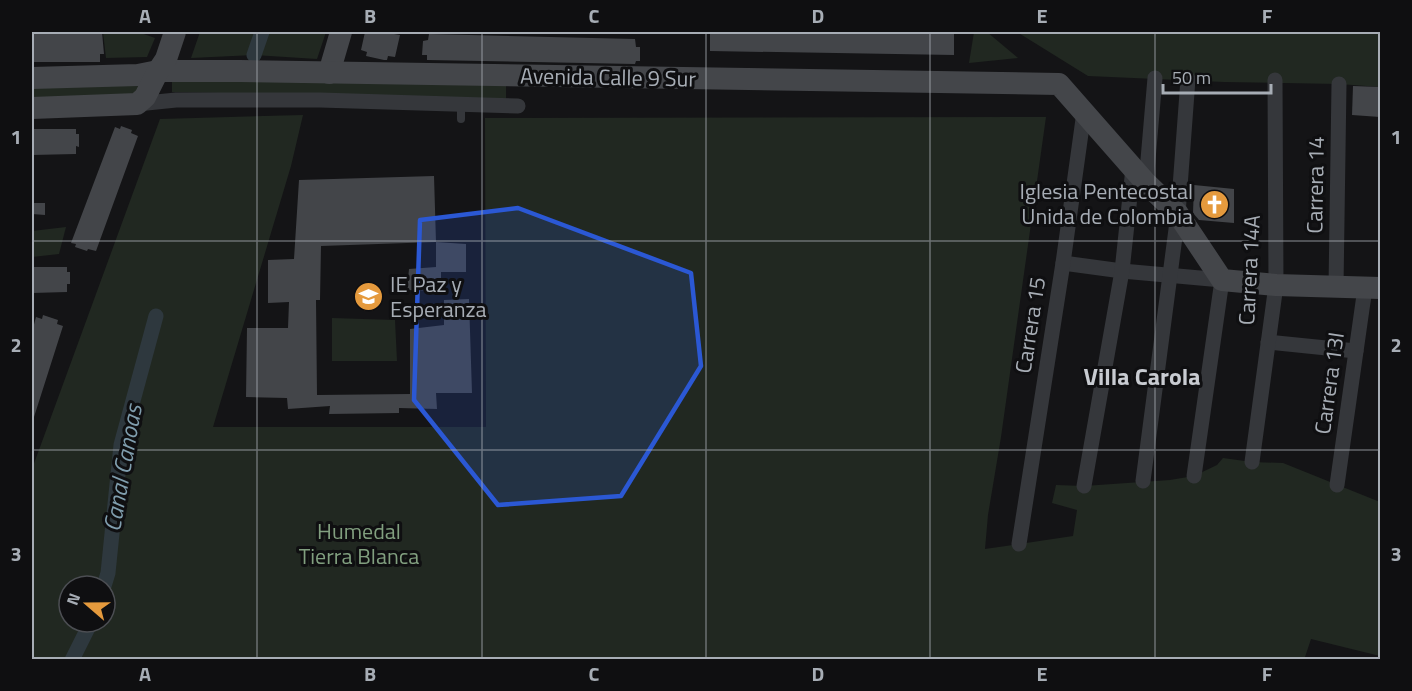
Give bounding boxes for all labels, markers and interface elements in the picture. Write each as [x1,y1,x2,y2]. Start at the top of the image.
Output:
text: A [139,0,151,31]
text: B [364,0,376,31]
text: C [589,0,600,31]
text: D [812,0,824,31]
text: E [1036,0,1048,31]
text: F [1262,0,1273,31]
scale bar [1163,57,1271,95]
street label: Avenida Calle 9 Sur [520,58,697,96]
text: 50 m [1172,64,1211,91]
text: 1 [10,121,22,152]
text: 1 [1390,121,1402,152]
street label: Carrera 14 [1297,136,1333,234]
place label: Iglesia Pentecostal Unida de Colombia [1020,174,1193,233]
church icon: Iglesia Pentecostal Unida de Colombia [1198,188,1230,220]
street label: Carrera 14A [1229,214,1269,326]
place label: IE Paz y Esperanza [390,267,487,326]
street label: Carrera 15 [1006,274,1054,376]
school or university icon: IE Paz y Esperanza [353,281,385,313]
text: 2 [10,329,22,360]
text: 2 [1390,329,1402,360]
street label: Carrera 13I [1305,330,1353,436]
district label: Villa Carola [1084,358,1200,394]
water label: Canal Canoas [93,400,151,534]
park label: Humedal Tierra Blanca [299,514,419,573]
text: 3 [10,538,22,569]
text: 3 [1390,538,1402,569]
north arrow [57,574,117,634]
text: N [60,590,86,608]
text: A [139,658,151,689]
text: B [364,658,376,689]
text: C [589,658,600,689]
text: D [812,658,824,689]
text: E [1036,658,1048,689]
text: F [1262,658,1273,689]

